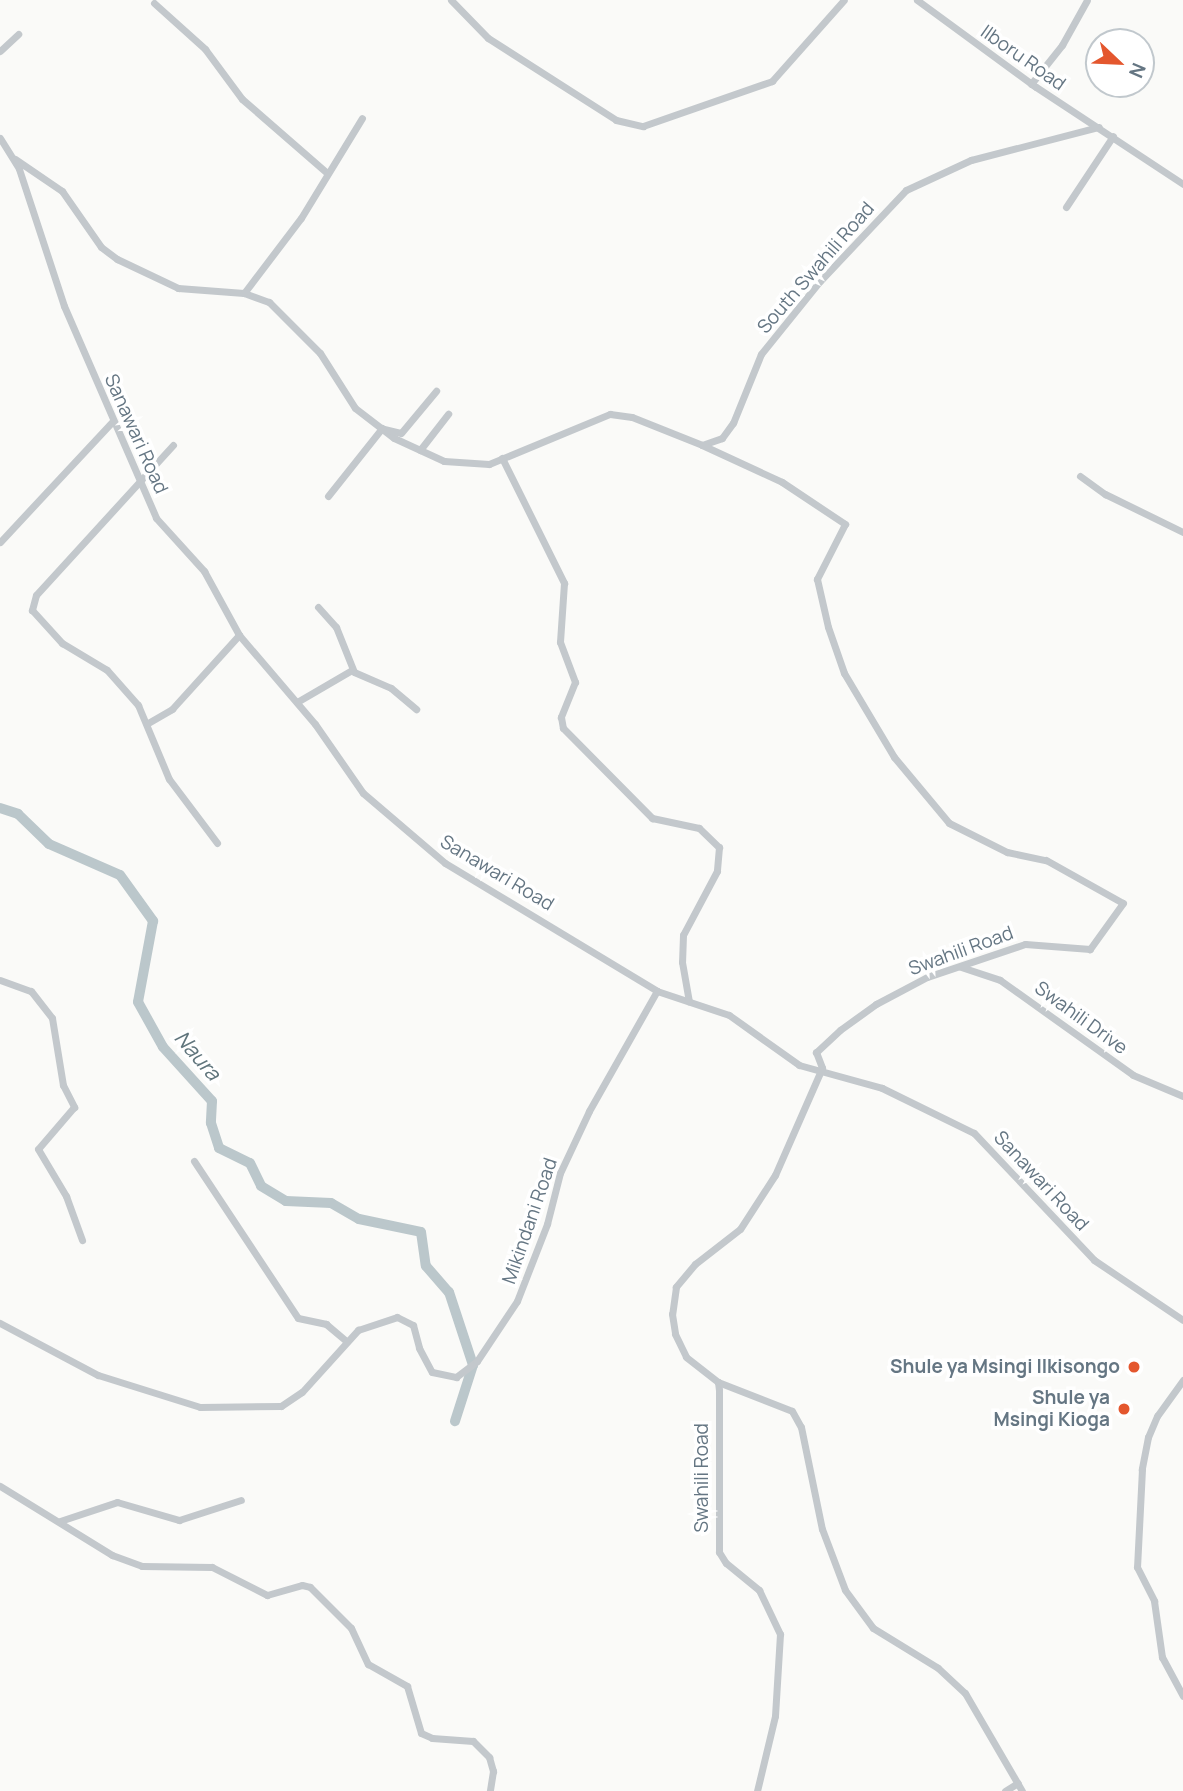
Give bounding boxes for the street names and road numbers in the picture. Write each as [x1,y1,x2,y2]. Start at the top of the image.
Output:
street label: Ilboru Road [976,20,1070,96]
street label: South Swahili Road [753,198,879,338]
street label: Sanawari Road [99,371,173,497]
street label: Sanawari Road [436,830,558,916]
street label: Swahili Road [906,922,1016,980]
street label: Swahili Drive [1030,977,1132,1059]
street label: Sanawari Road [989,1126,1093,1236]
street label: Mikindani Road [498,1155,562,1287]
street label: Swahili Road [691,1423,713,1533]

